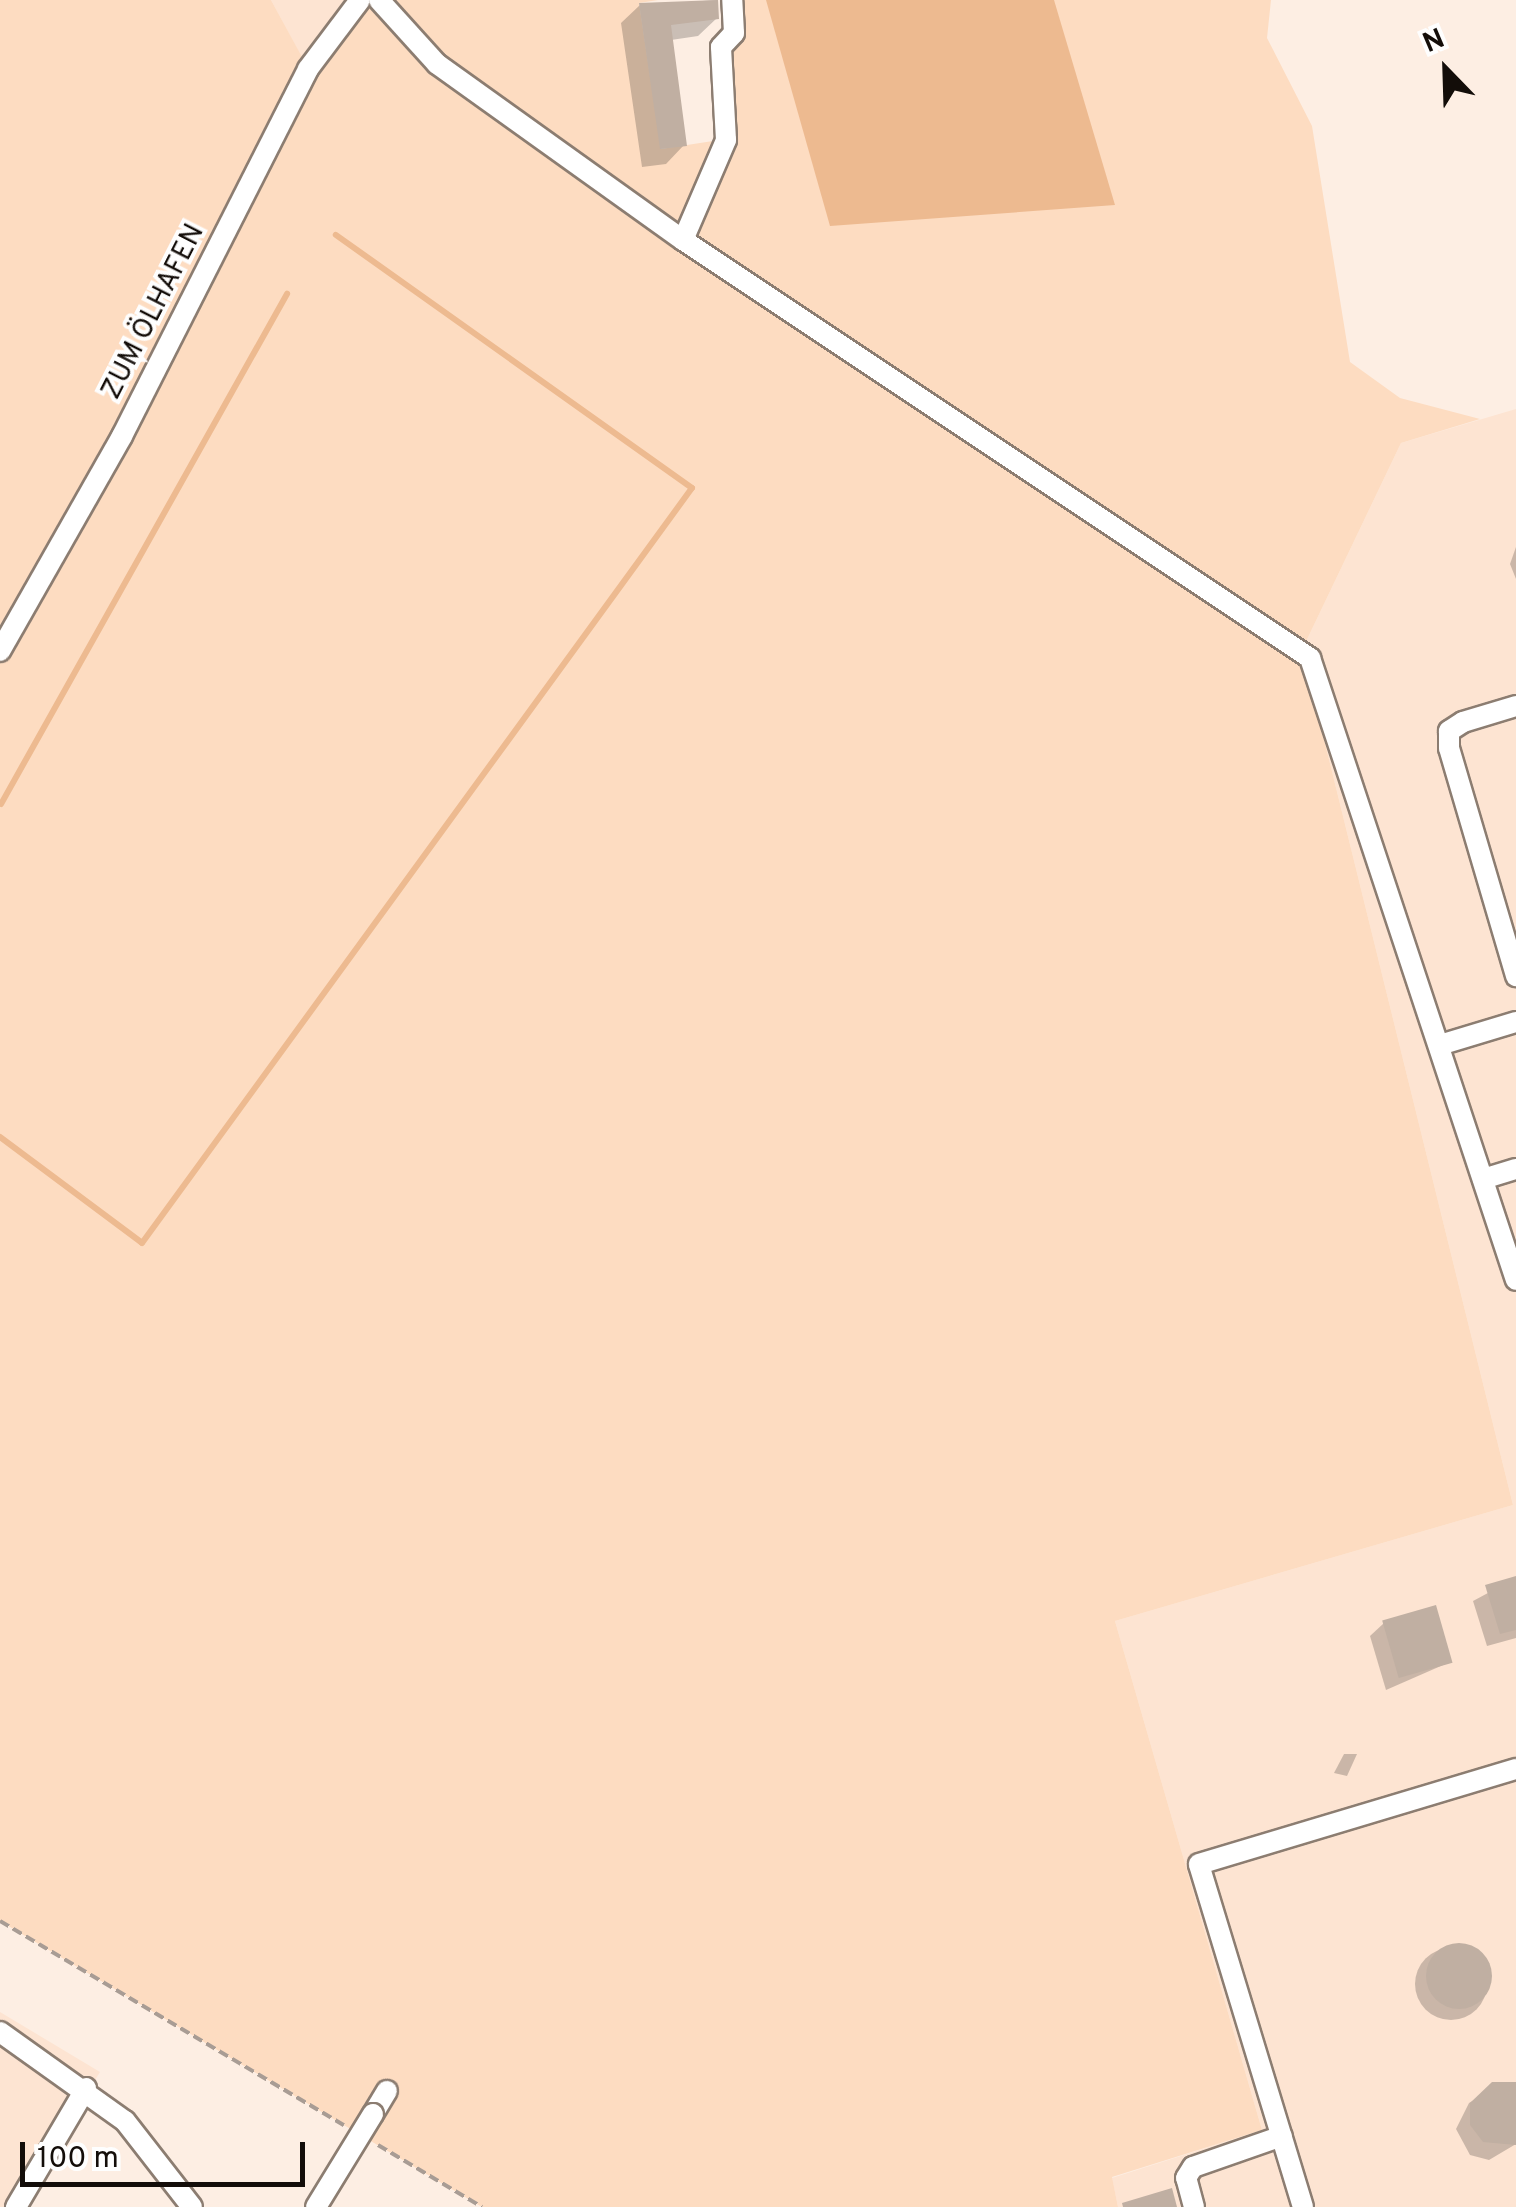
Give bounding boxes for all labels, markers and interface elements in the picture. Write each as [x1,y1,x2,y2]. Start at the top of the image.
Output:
north arrow [1396,20,1496,120]
text: N [1418,22,1451,63]
street label: ZUM ÖLHAFEN [95,219,213,405]
scale bar [25,2122,310,2184]
text: 100 m [37,2141,119,2178]

